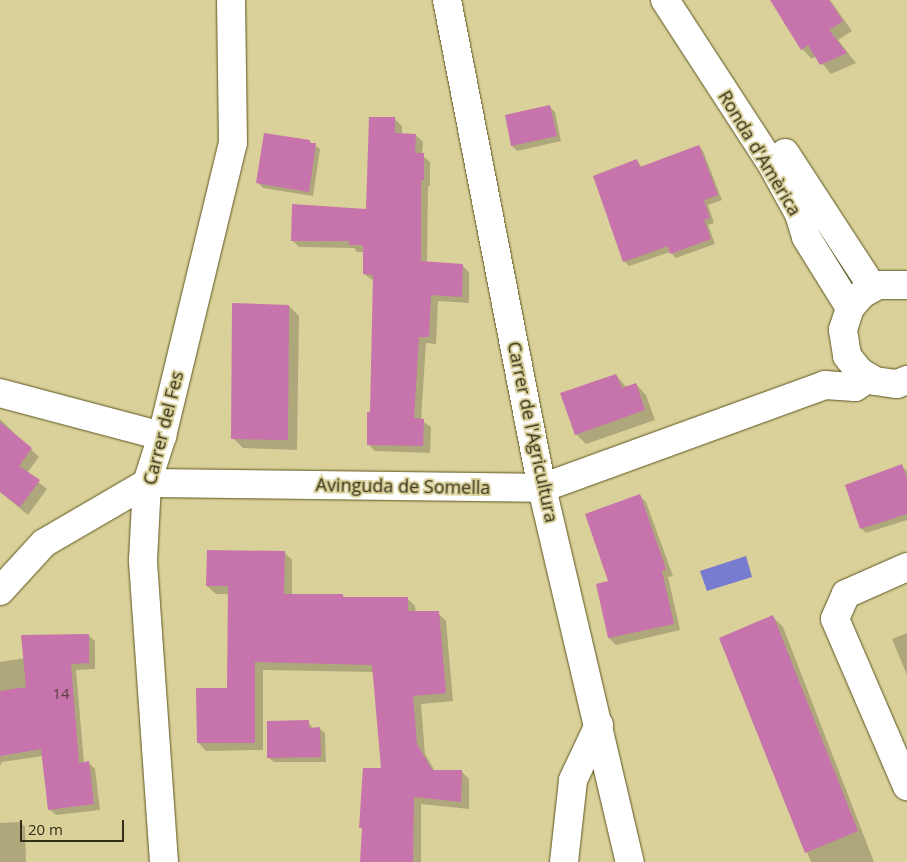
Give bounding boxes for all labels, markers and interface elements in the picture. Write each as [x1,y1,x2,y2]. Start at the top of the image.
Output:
street label: Ronda d'Amèrica [714,86,806,220]
street label: Carrer de l'Agricultura [503,339,563,525]
street label: Carrer del Fes [138,369,188,487]
street label: Avinguda de Somella [315,474,491,498]
house number: 14 [52,685,70,703]
scale bar [22,810,126,842]
text: 20 m [28,819,63,839]

